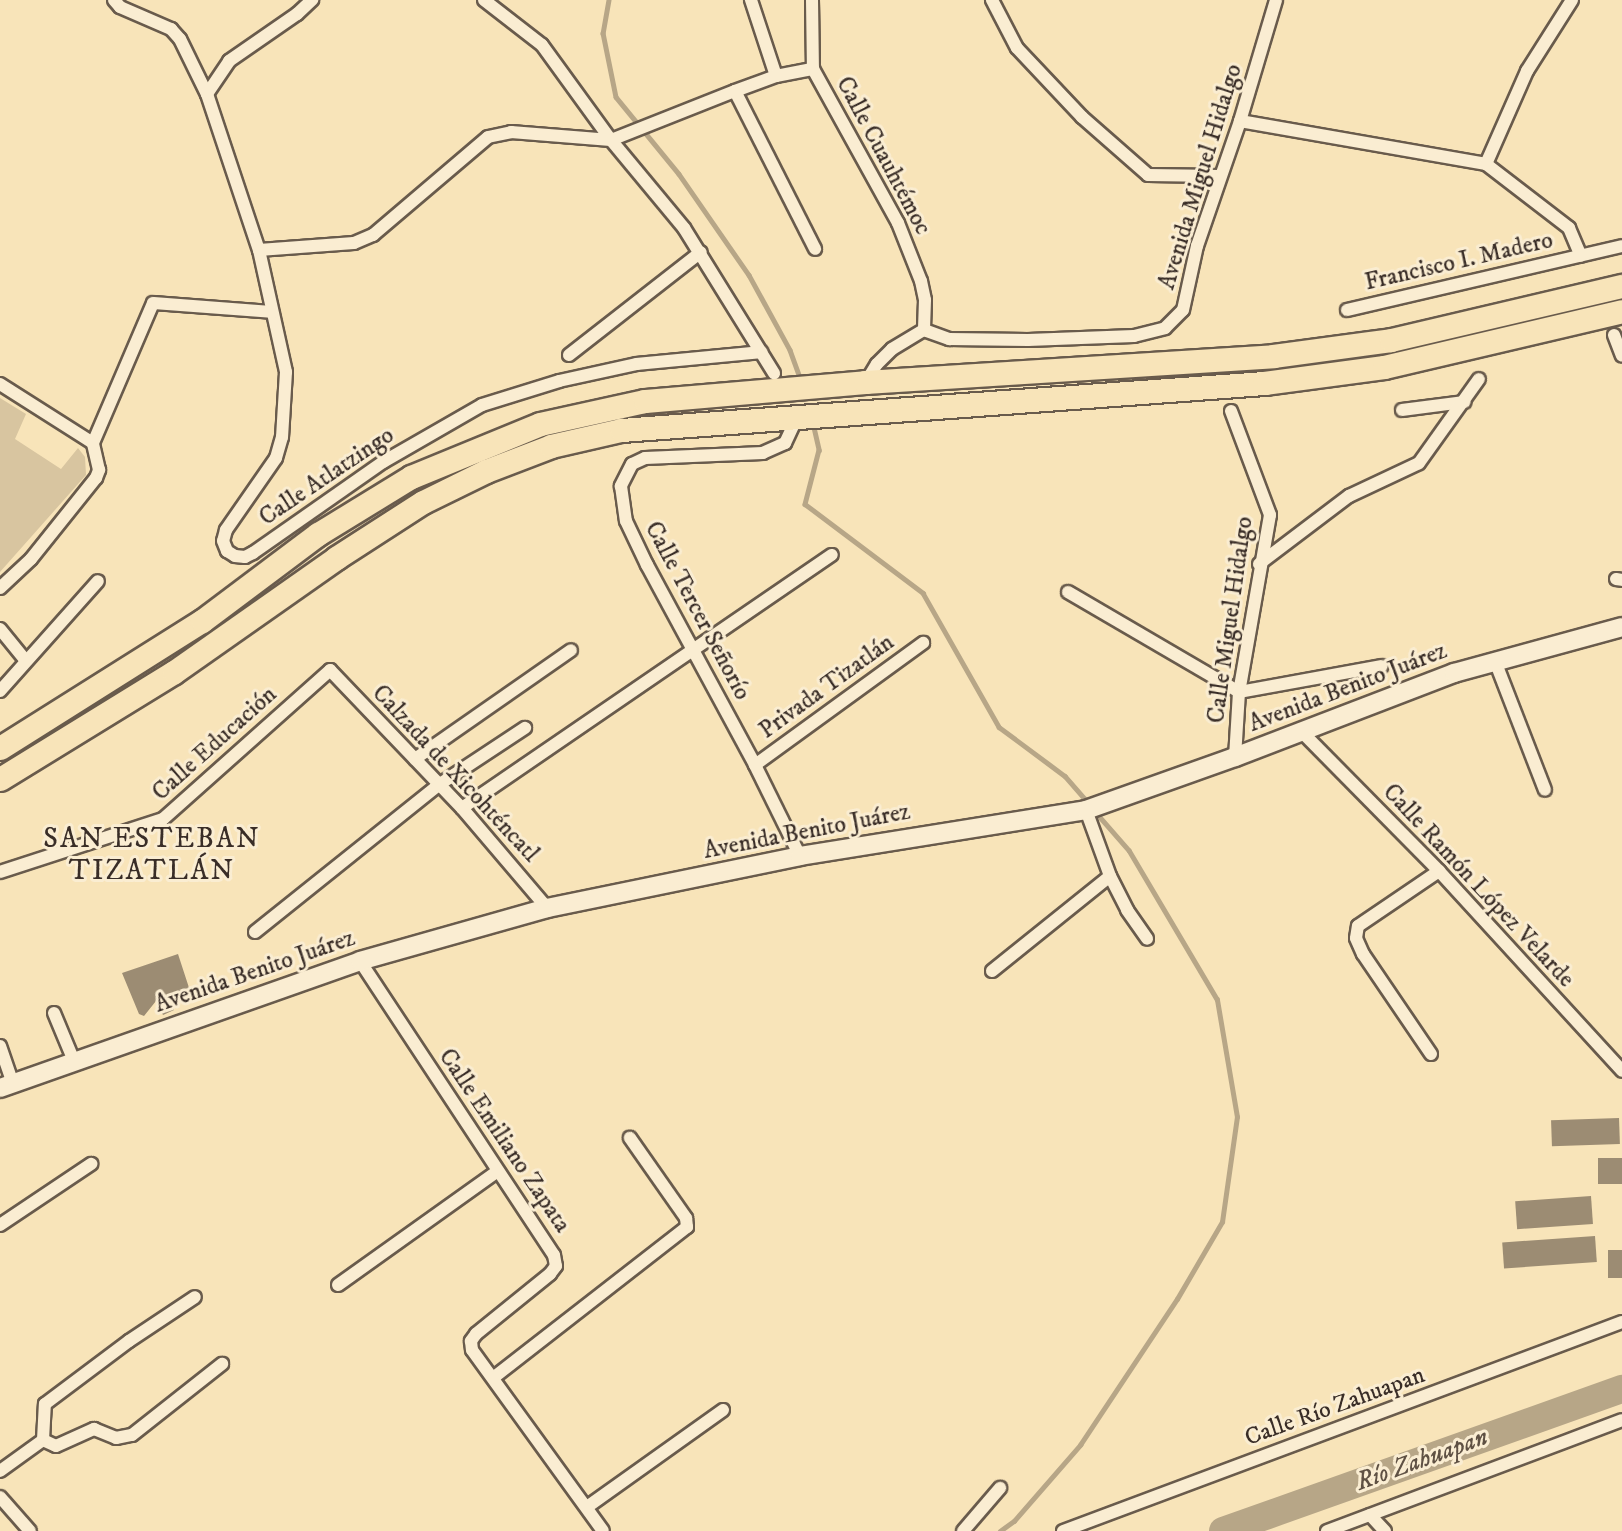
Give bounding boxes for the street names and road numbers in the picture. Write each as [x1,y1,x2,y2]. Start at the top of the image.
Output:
street label: Avenida Miguel Hidalgo [1153,61,1249,293]
street label: Calle Cuauhtémoc [829,72,937,240]
street label: Francisco I. Madero [1362,226,1556,298]
street label: Calle Atlatzingo [254,421,400,533]
street label: Calle Miguel Hidalgo [1202,515,1260,725]
street label: Calle Tercer Señorío [638,517,756,705]
street label: Privada Tizatlán [754,628,900,746]
street label: Avenida Benito Juárez [1245,637,1451,739]
street label: Calzada de Xicohténcatl [365,679,545,869]
street label: Calle Educación [147,681,283,807]
street label: Calle Ramón López Velarde [1376,778,1580,994]
street label: Avenida Benito Juárez [701,798,913,866]
street label: Avenida Benito Juárez [151,924,359,1020]
street label: Calle Emiliano Zapata [432,1044,576,1238]
street label: Calle Río Zahuapan [1241,1361,1429,1453]

